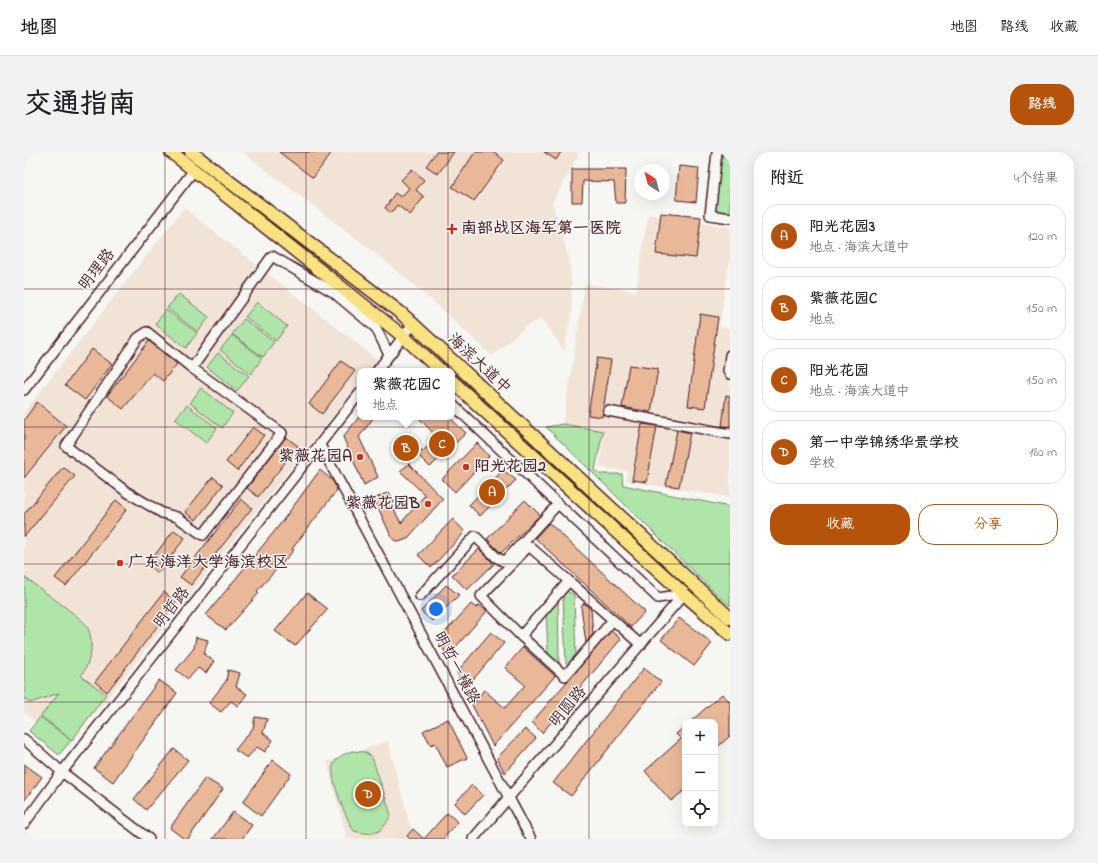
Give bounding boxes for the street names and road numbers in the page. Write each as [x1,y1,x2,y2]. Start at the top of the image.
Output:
street label: 明理路 [73,244,121,296]
street label: 海滨大道中 [442,328,516,400]
street label: 明哲路 [148,582,196,634]
street label: 明哲一横路 [427,627,485,709]
street label: 明圆路 [543,681,593,733]

